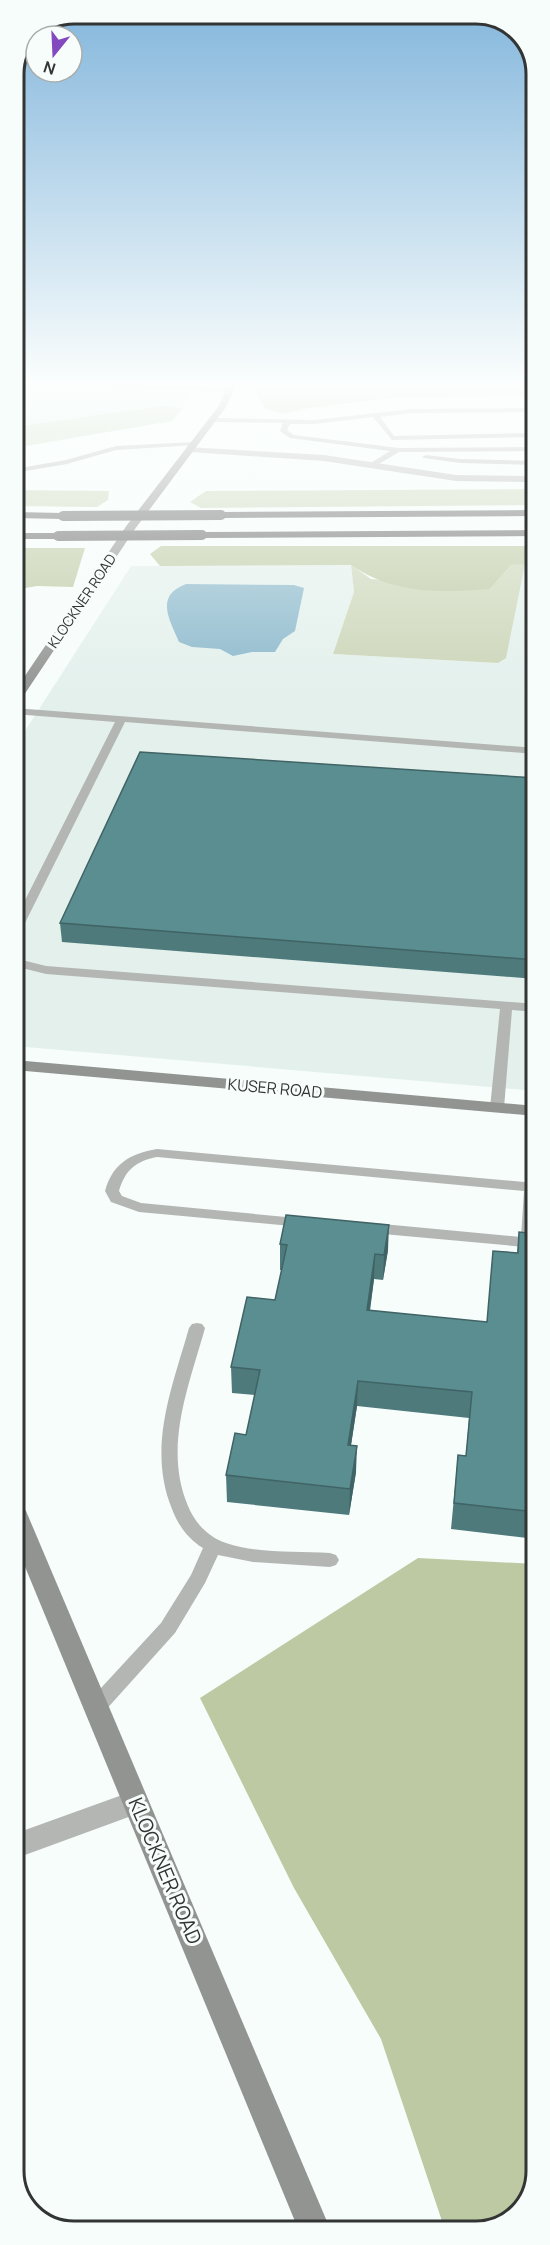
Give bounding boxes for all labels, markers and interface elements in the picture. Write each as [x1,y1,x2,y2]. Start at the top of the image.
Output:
north arrow [24,24,84,84]
text: N [40,56,58,81]
street label: KLOCKNER ROAD [43,550,120,652]
street label: KUSER ROAD [227,1073,323,1103]
street label: KLOCKNER ROAD [122,1793,209,1948]

